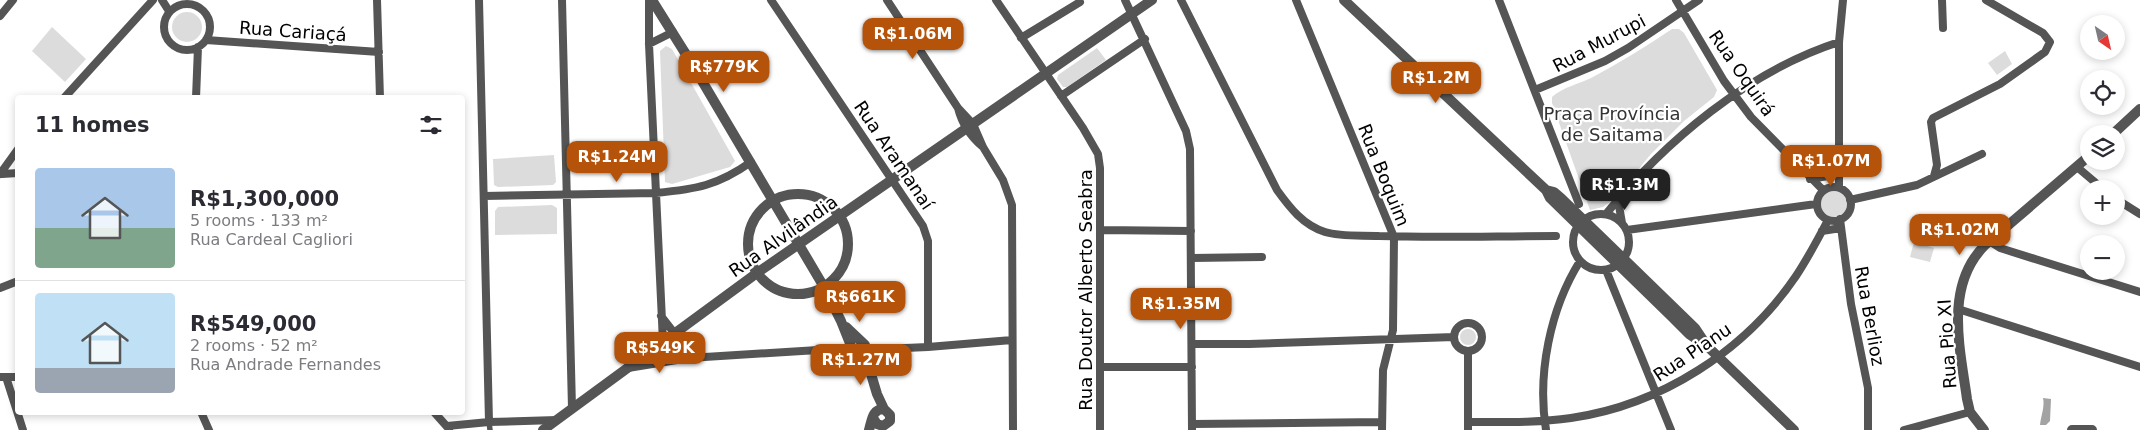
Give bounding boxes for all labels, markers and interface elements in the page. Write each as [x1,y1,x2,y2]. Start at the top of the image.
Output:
street label: Rua Murupi [1549,10,1649,76]
north arrow [2080,15,2125,60]
map controls [2080,15,2125,280]
street label: Rua Cariaçá [238,17,348,45]
pin: R$1.06M [867,18,959,60]
text: R$1.06M [874,24,952,43]
street label: Rua Oquirá [1705,26,1779,120]
pin: R$779K [683,51,765,93]
text: R$779K [689,57,759,76]
pin: R$1.2M [1395,62,1477,104]
text: R$1.2M [1402,68,1470,87]
button: locate [2080,70,2125,115]
street label: Rua Aramanaí [850,97,939,214]
park label: Praça Província de Saitama [1543,103,1681,145]
icon: filters [417,111,445,139]
text: 11 homes [35,113,150,137]
street label: Rua Boquim [1354,121,1414,229]
button: layers [2080,125,2125,170]
pin: R$1.24M [571,140,663,183]
pin: R$1.07M [1785,144,1877,187]
text: R$1.24M [578,147,656,166]
text: R$1.07M [1792,151,1870,170]
pin: R$1.3M [1584,168,1666,211]
street label: Rua Doutor Alberto Seabra [1075,169,1096,411]
text: R$1.3M [1591,175,1659,194]
button: + [2080,180,2125,225]
text: R$1,300,000 [190,187,339,211]
icon: home [75,188,135,248]
street label: Rua Alvilândia [725,191,841,281]
text: 5 rooms · 133 m² [190,211,328,230]
pin: R$1.02M [1914,214,2006,256]
text: R$1.02M [1921,220,1999,239]
text: Rua Cardeal Cagliori [190,230,353,249]
button: − [2080,235,2125,280]
street label: Rua Berlioz [1851,264,1889,368]
pin: R$661K [819,280,901,323]
text: R$661K [825,287,895,306]
pin: R$1.35M [1135,288,1227,330]
text: R$1.35M [1142,294,1220,313]
street label: Rua Pio XI [1933,299,1961,389]
text: R$549,000 [190,312,316,336]
icon: home [75,313,135,373]
street label: Rua Pianu [1649,318,1735,386]
pin: R$549K [619,332,701,374]
text: 2 rooms · 52 m² [190,336,318,355]
text: R$549K [625,338,695,357]
pin: R$1.27M [815,344,907,386]
text: R$1.27M [822,350,900,369]
text: Rua Andrade Fernandes [190,355,381,374]

